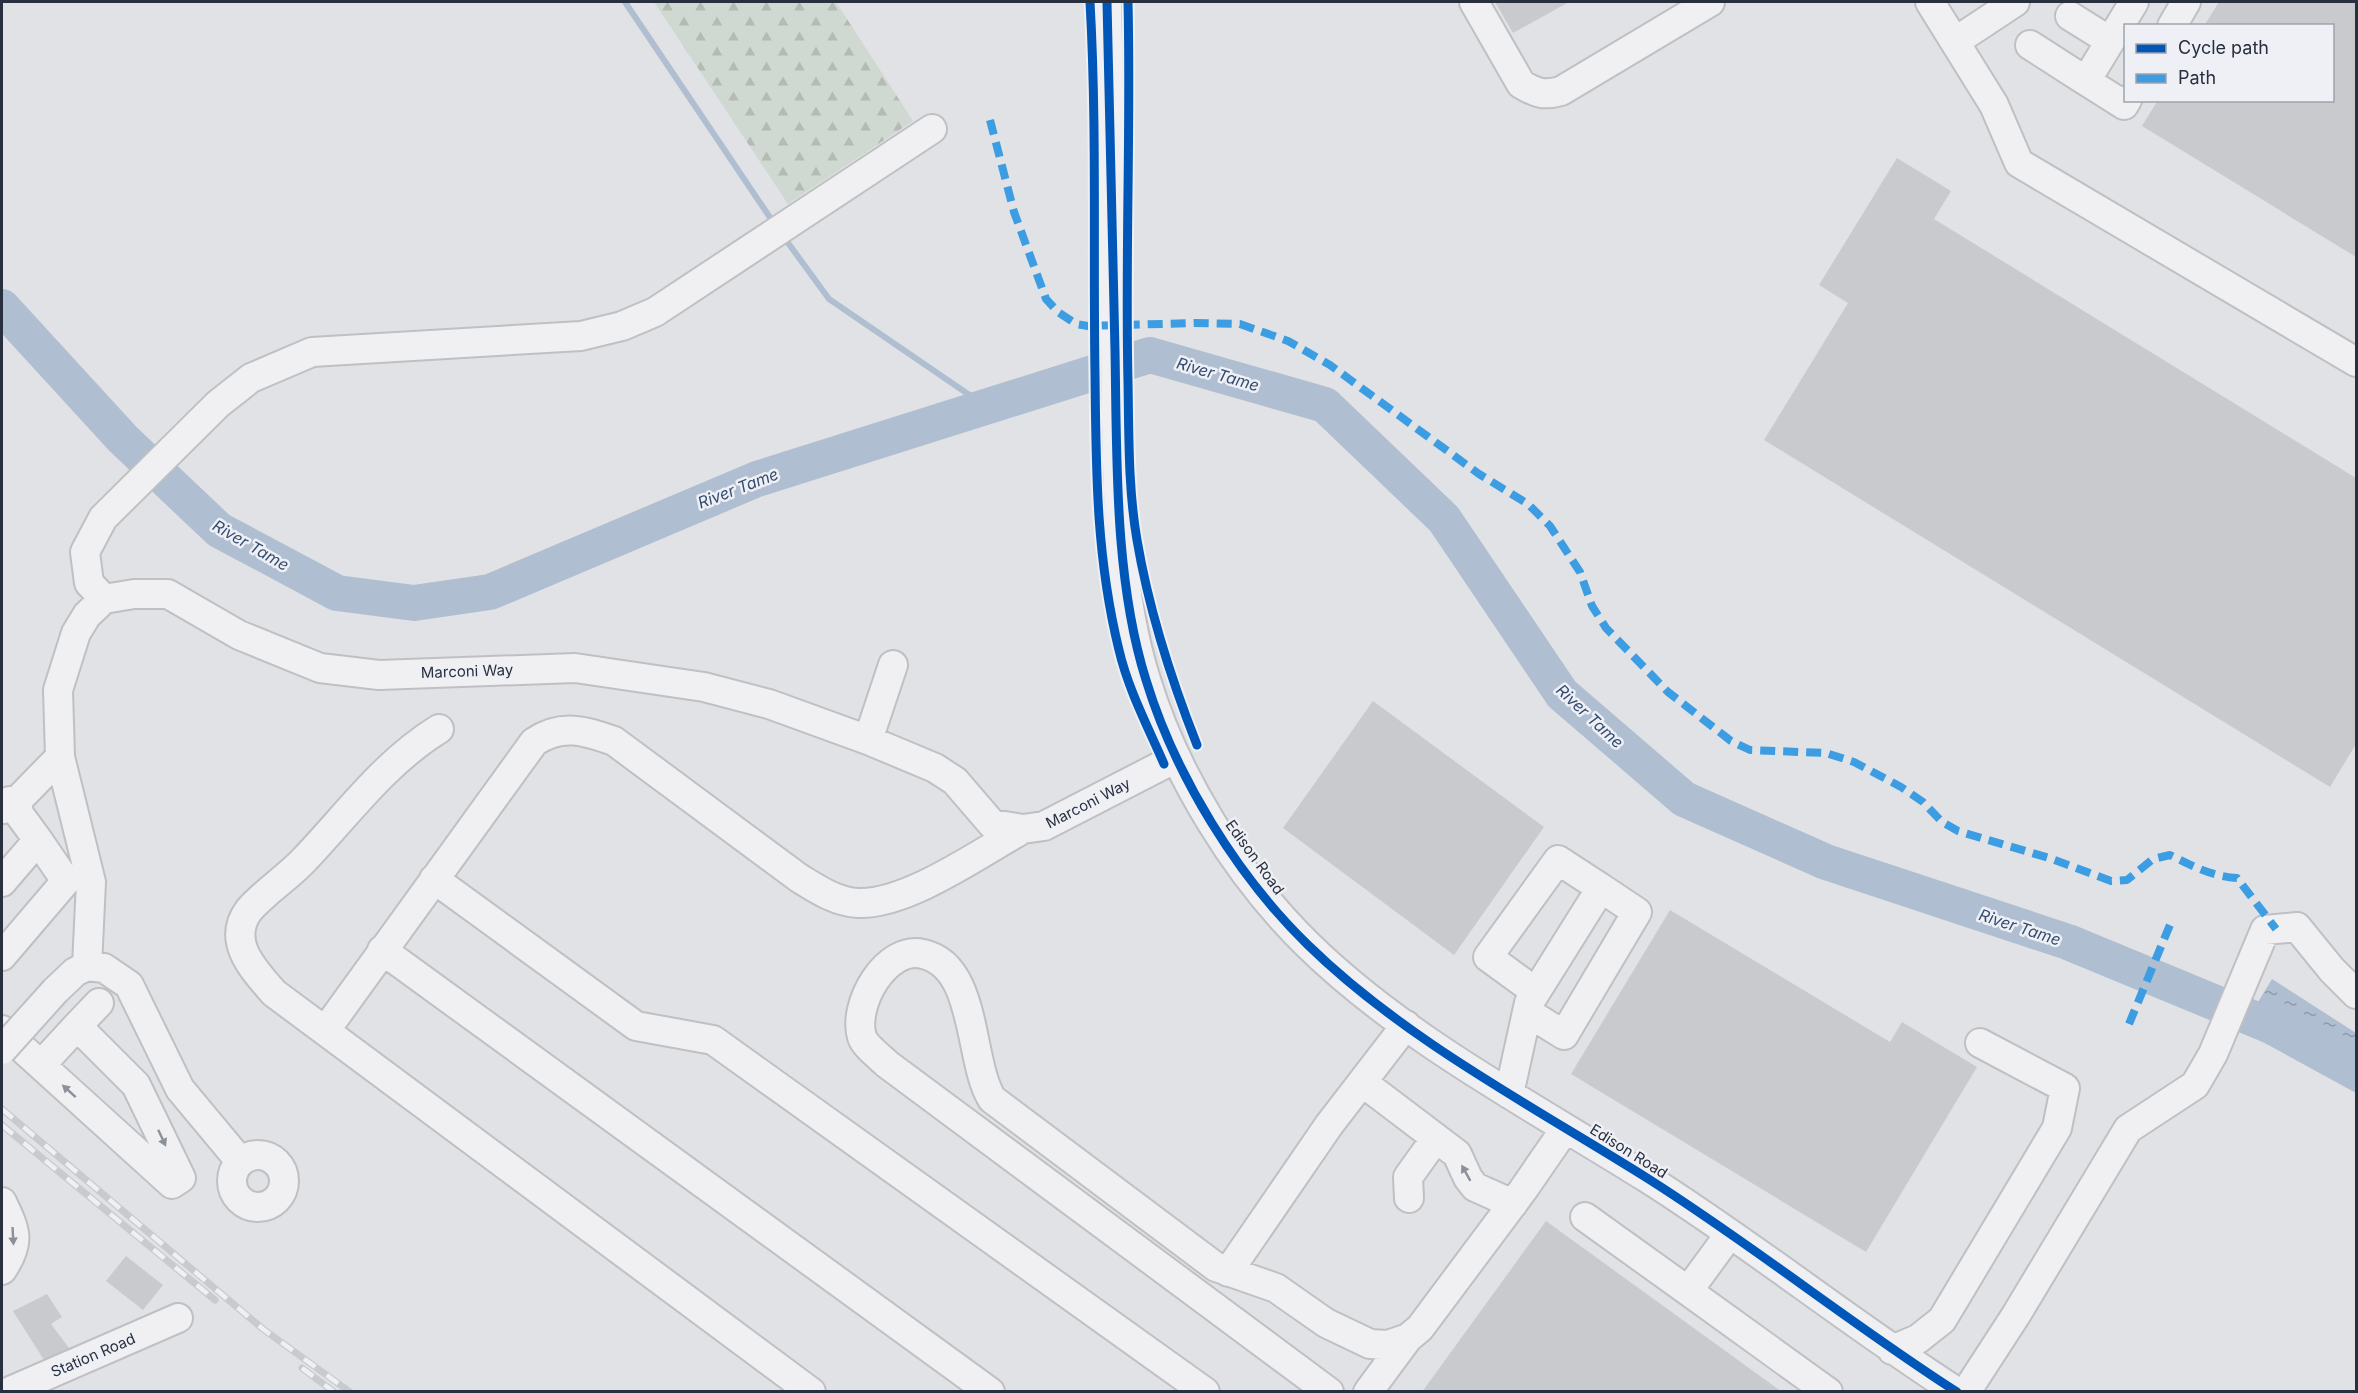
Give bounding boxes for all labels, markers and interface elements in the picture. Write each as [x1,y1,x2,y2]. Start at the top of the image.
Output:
legend [2124,24,2334,102]
text: Cycle path [2178,37,2269,58]
text: Path [2178,67,2216,88]
water label: River Tame [1175,353,1261,395]
water label: River Tame [695,463,781,513]
water label: River Tame [209,515,293,575]
street label: Marconi Way [421,660,514,682]
water label: River Tame [1552,680,1628,752]
street label: Marconi Way [1043,773,1134,832]
street label: Edison Road [1221,816,1289,898]
water label: River Tame [1977,904,2063,950]
one-way arrow [61,1084,76,1098]
street label: Edison Road [1587,1120,1671,1182]
one-way arrow [157,1129,166,1146]
one-way arrow [1461,1164,1471,1181]
one-way arrow [9,1227,18,1246]
street label: Station Road [48,1329,138,1381]

